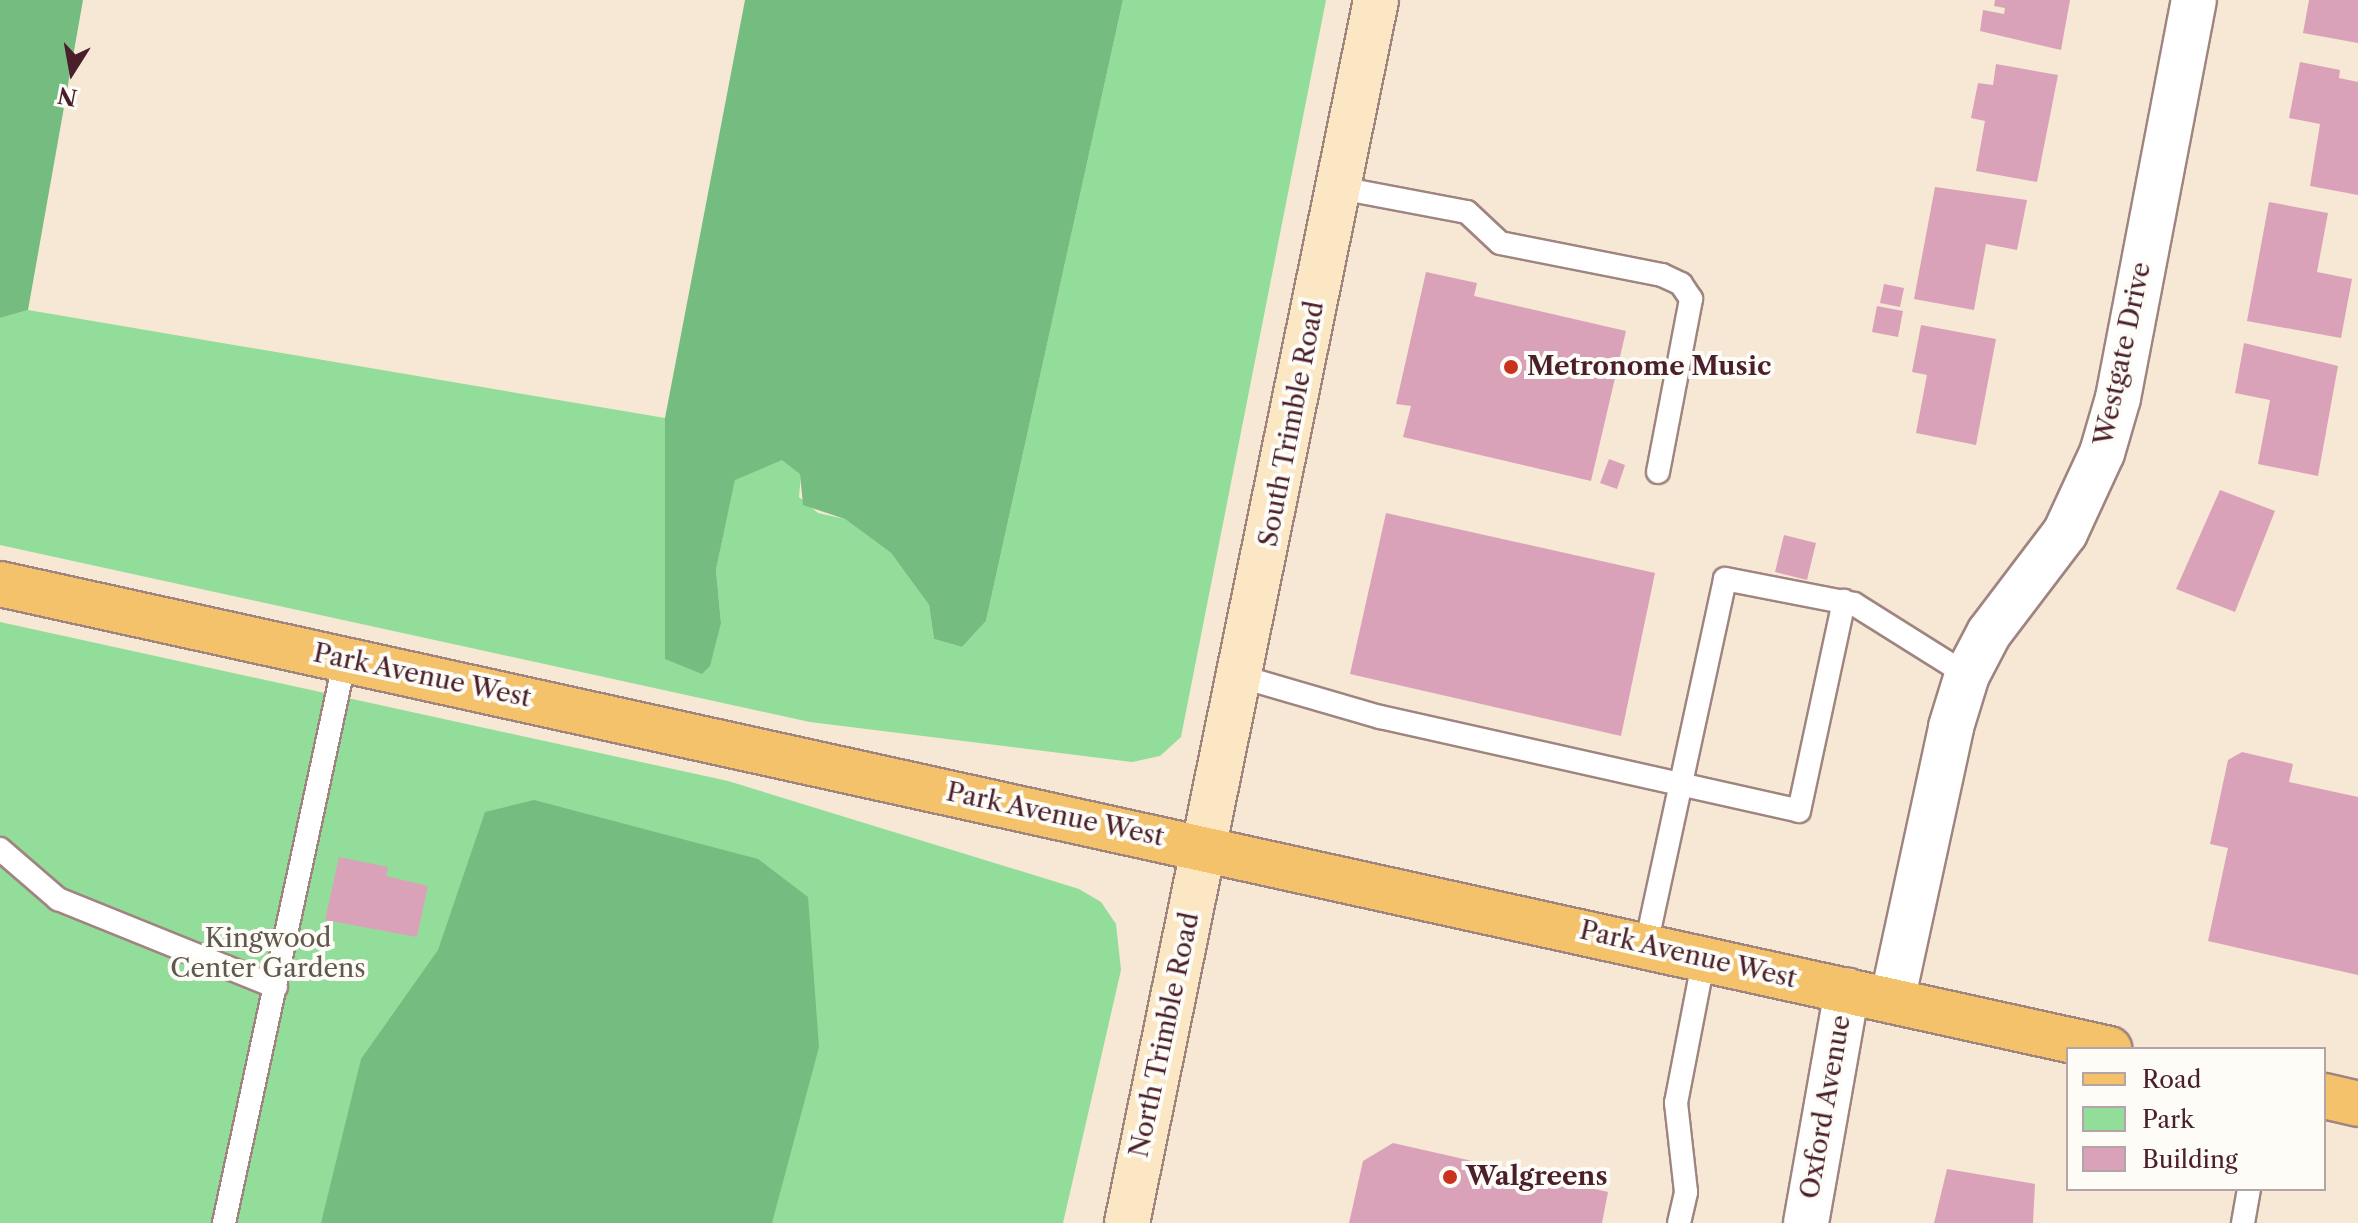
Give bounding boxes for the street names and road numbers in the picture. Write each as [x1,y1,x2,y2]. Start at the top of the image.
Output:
street label: Westgate Drive [2088,259,2158,449]
street label: South Trimble Road [1253,298,1331,550]
street label: Park Avenue West [309,637,535,715]
street label: Park Avenue West [942,776,1168,854]
street label: North Trimble Road [1124,909,1206,1161]
street label: Park Avenue West [1575,915,1801,995]
street label: Oxford Avenue [1794,1012,1858,1202]

